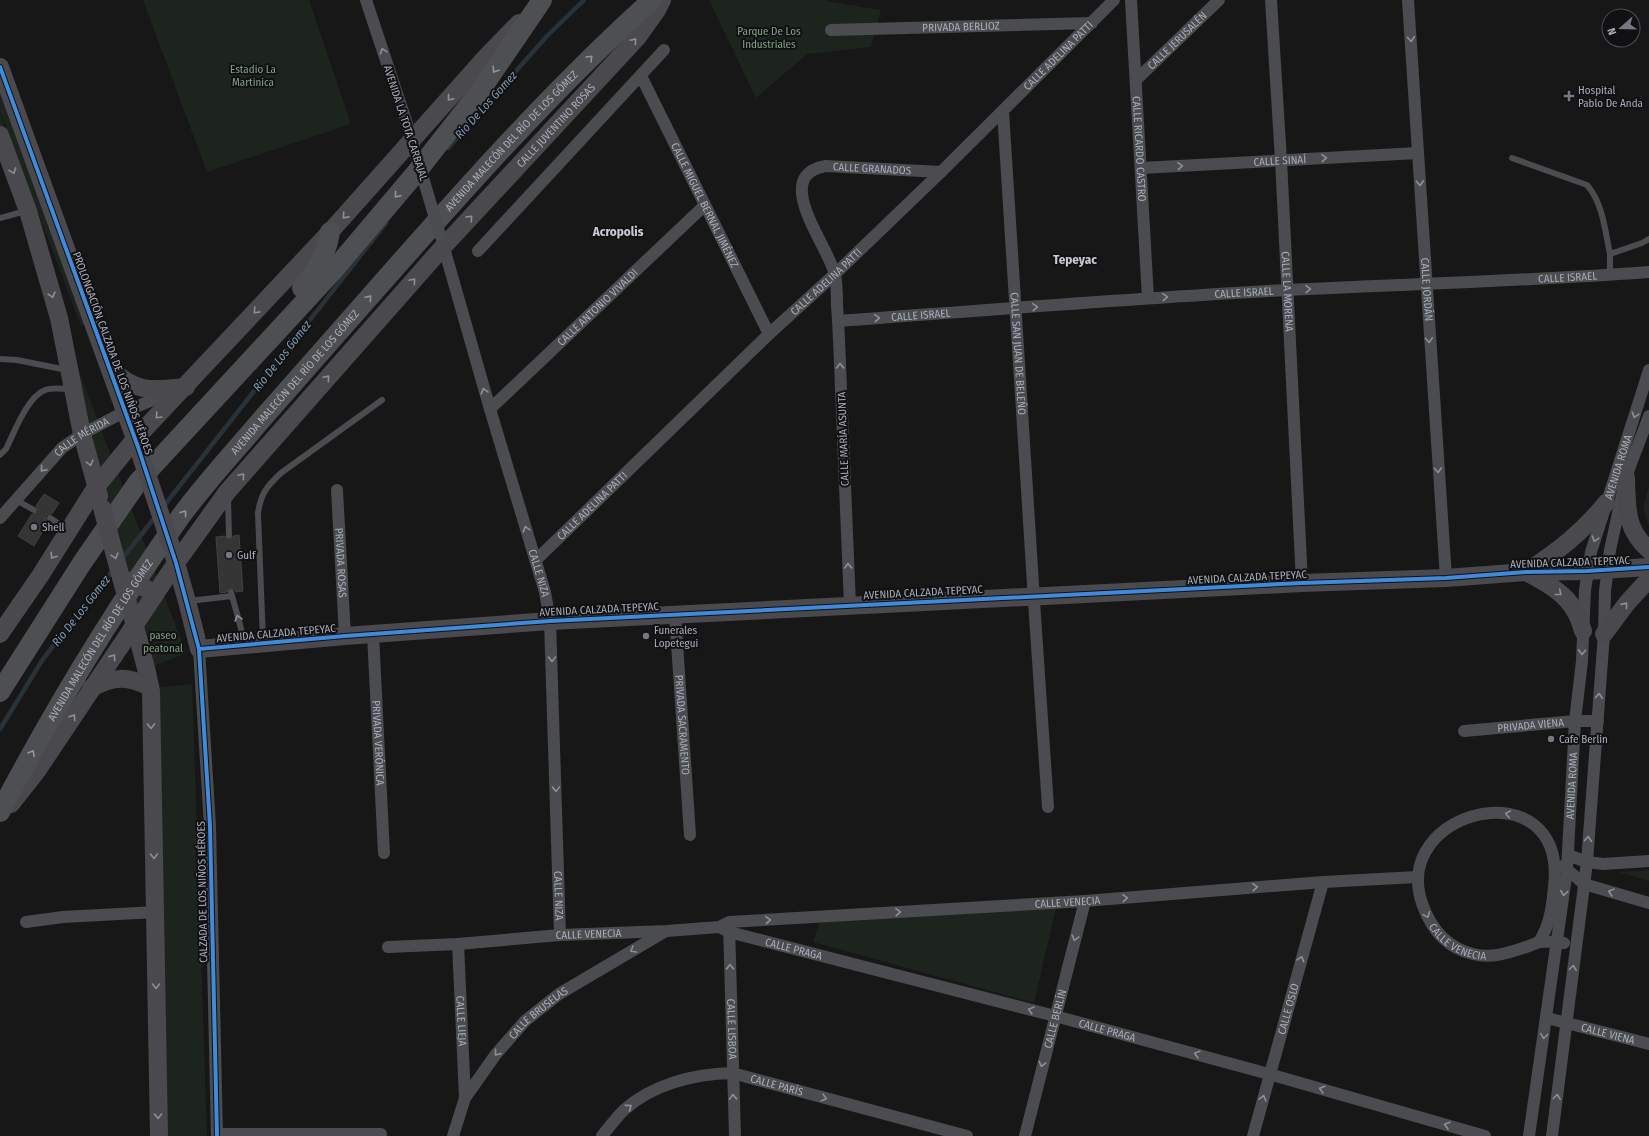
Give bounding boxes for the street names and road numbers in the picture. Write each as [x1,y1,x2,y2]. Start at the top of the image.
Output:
street label: CALLE JERUSALÉN [1145,9,1210,72]
street label: PRIVADA BERLIOZ [922,19,1000,35]
street label: CALLE ADELINA PATTI [1021,19,1096,93]
street label: AVENIDA LA TOTA CARBAJAL [381,64,430,183]
street label: AVENIDA MALECÓN DEL RÍO DE LOS GÓMEZ [442,68,581,214]
street label: CALLE JUVENTINO ROSAS [514,81,599,170]
street label: CALLE RICARDO CASTRO [1129,96,1148,202]
street label: CALLE MIGUEL BERNAL JIMÉNEZ [668,140,741,270]
street label: CALLE SINAÍ [1253,152,1307,169]
street label: CALLE GRANADOS [833,160,912,177]
street label: CALLE ADELINA PATTI [788,246,865,318]
street label: PROLONGACIÓN CALZADA DE LOS NIÑOS HÉROES [70,250,156,457]
street label: CALLE LA MORENA [1279,251,1296,332]
street label: CALLE JORDÁN [1418,257,1436,322]
street label: CALLE ANTONIO VIVALDI [555,266,641,349]
street label: CALLE ISRAEL [1538,270,1598,286]
street label: CALLE ISRAEL [1214,285,1274,301]
street label: CALLE SAN JUAN DE BELEÑO [1007,292,1028,415]
street label: AVENIDA MALECÓN DEL RÍO DE LOS GÓMEZ [228,307,362,457]
street label: CALLE ISRAEL [891,307,951,324]
street label: CALLE MARÍA ASUNTA [834,391,852,486]
street label: CALLE MÉRIDA [52,415,112,459]
street label: AVENIDA ROMA [1602,433,1635,501]
street label: CALLE ADELINA PATTI [555,469,630,543]
street label: PRIVADA ROSAS [332,528,349,599]
street label: CALLE NIZA [525,548,552,598]
street label: AVENIDA CALZADA TEPEYAC [1510,554,1631,571]
street label: AVENIDA MALECÓN DEL RÍO DE LOS GÓMEZ [45,557,156,723]
street label: AVENIDA CALZADA TEPEYAC [1187,568,1308,587]
street label: AVENIDA CALZADA TEPEYAC [863,583,984,602]
street label: AVENIDA CALZADA TEPEYAC [539,600,660,619]
street label: AVENIDA CALZADA TEPEYAC [216,622,337,645]
street label: PRIVADA SACRAMENTO [672,674,692,775]
street label: PRIVADA VERÓNICA [369,700,387,786]
street label: PRIVADA VIENA [1497,716,1565,735]
street label: AVENIDA ROMA [1564,752,1580,820]
street label: CALZADA DE LOS NIÑOS HÉROES [194,821,210,963]
street label: CALLE NIZA [551,871,566,921]
street label: CALLE VENECIA [1034,894,1101,911]
street label: CALLE VENECIA [1426,921,1487,963]
street label: CALLE VENECIA [555,927,622,942]
street label: CALLE PRAGA [764,936,824,963]
street label: CALLE OSLO [1275,982,1302,1036]
street label: CALLE BRUSELAS [506,984,571,1042]
street label: CALLE BERLÍN [1042,988,1069,1050]
street label: CALLE LIEJA [453,995,469,1047]
street label: CALLE LISBOA [724,998,739,1060]
street label: CALLE PRAGA [1077,1017,1137,1045]
street label: CALLE VIENA [1580,1021,1636,1047]
street label: CALLE PARÍS [749,1072,805,1099]

